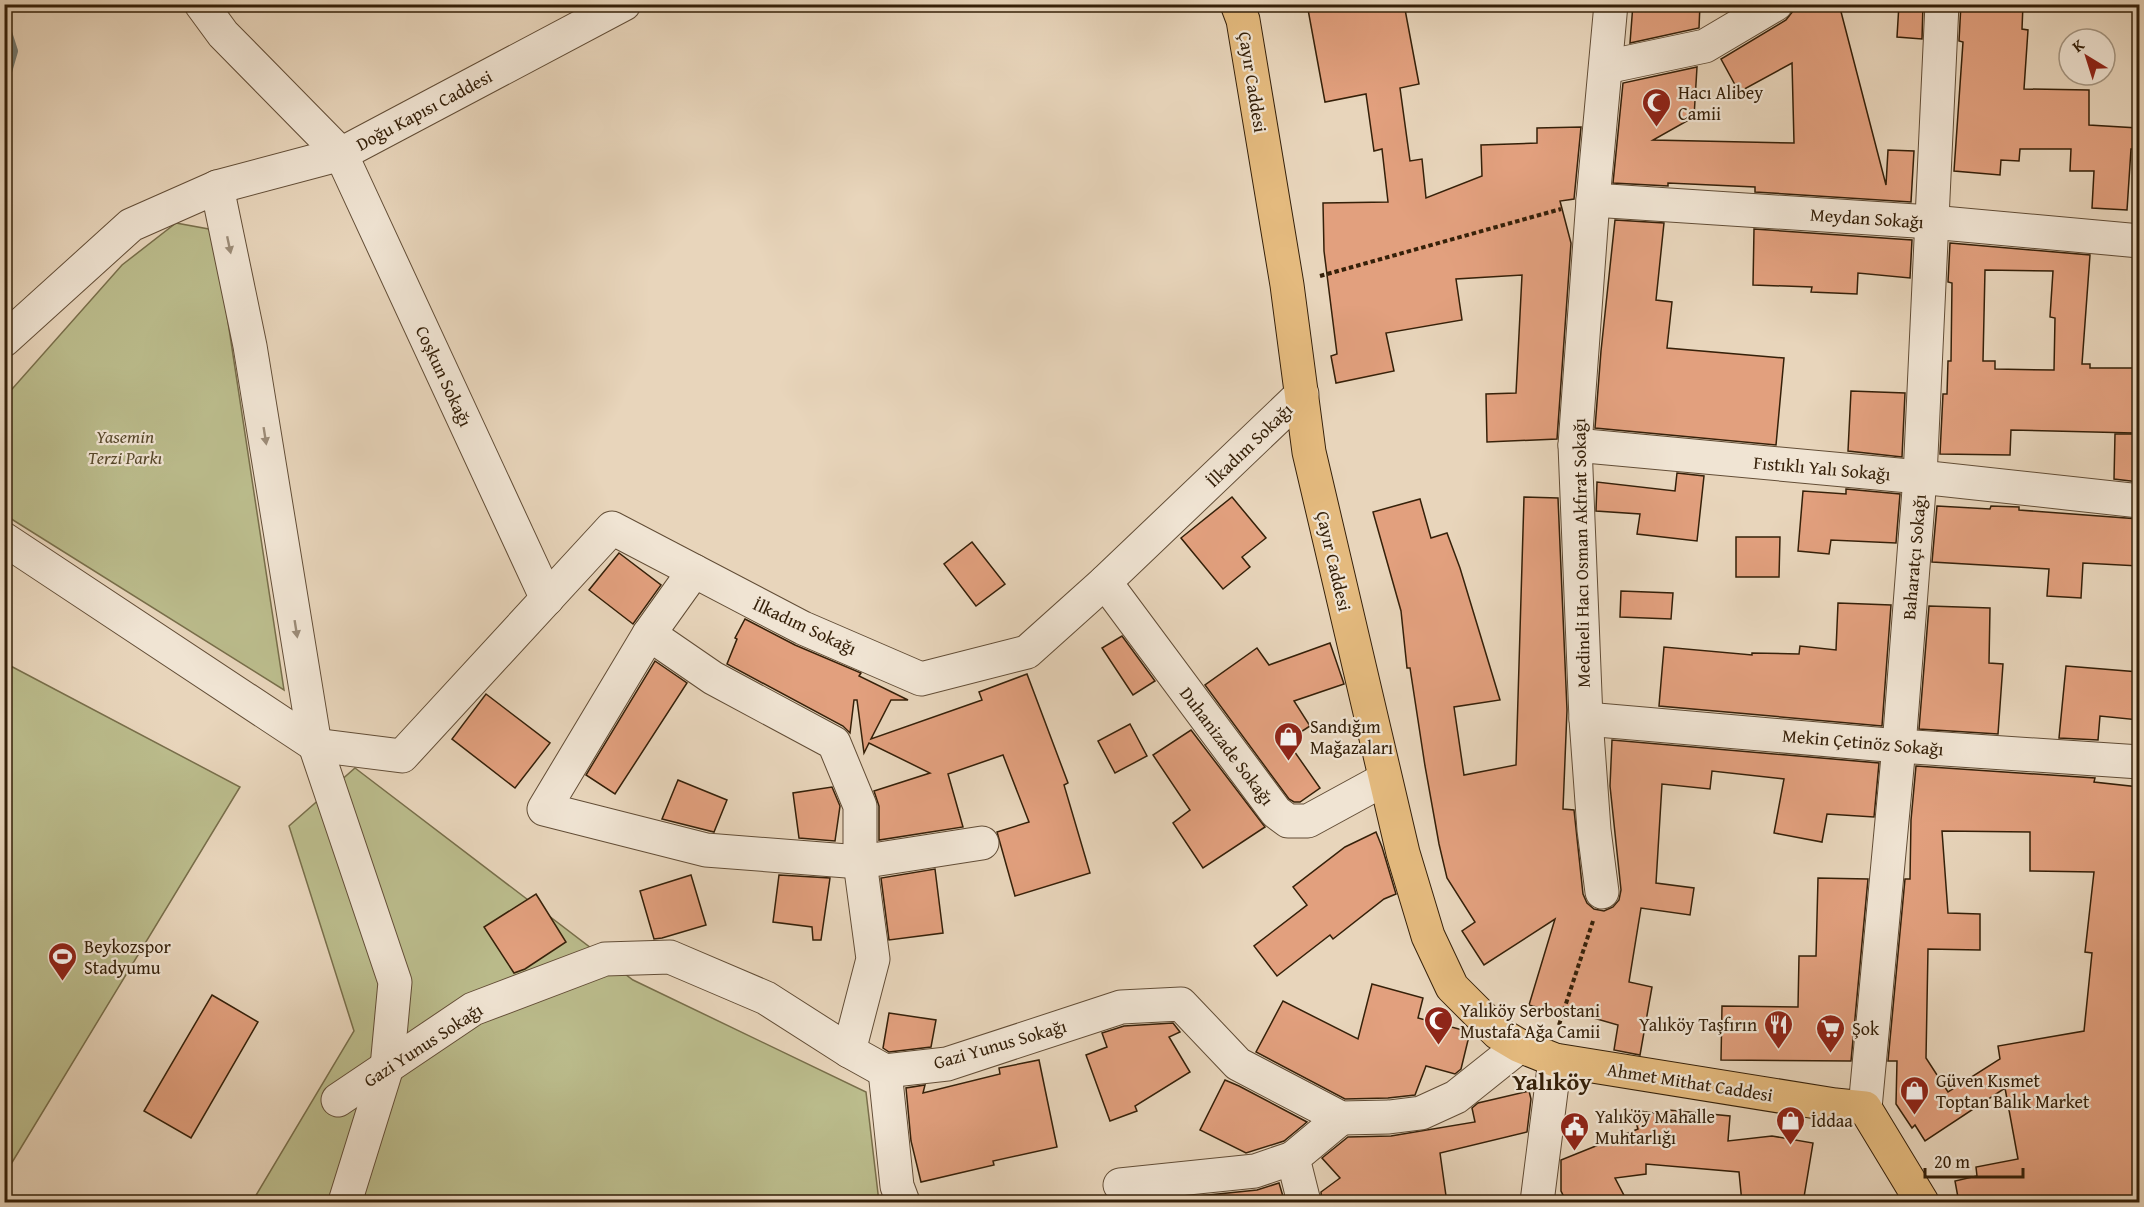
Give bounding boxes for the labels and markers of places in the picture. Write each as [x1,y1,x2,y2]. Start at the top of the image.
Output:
place label: Hacı Alibey Camii [1678,79,1763,127]
mosque icon: Hacı Alibey Camii [1641,86,1673,128]
place label: Sandığım Mağazaları [1310,713,1393,761]
shop icon: Sandığım Mağazaları [1273,720,1305,762]
place label: Beykozspor Stadyumu [84,933,171,981]
sports icon: Beykozspor Stadyumu [47,940,79,982]
place label: Yalıköy Serbostani Mustafa Ağa Camii [1460,997,1600,1045]
mosque icon: Yalıköy Serbostani Mustafa Ağa Camii [1423,1004,1455,1046]
restaurant icon: Yalıköy Taşfırın [1762,1008,1794,1050]
place label: Yalıköy Taşfırın [1639,1011,1757,1038]
supermarket icon: Şok [1815,1012,1847,1054]
place label: Şok [1852,1015,1880,1042]
place label: Güven Kısmet Toptan Balık Market [1936,1067,2090,1115]
shop icon: Güven Kısmet Toptan Balık Market [1899,1074,1931,1116]
place label: Yalıköy Mahalle Muhtarlığı [1595,1103,1715,1151]
shop icon: İddaa [1774,1104,1806,1146]
place label: İddaa [1811,1107,1853,1134]
public building icon: Yalıköy Mahalle Muhtarlığı [1558,1110,1590,1152]

